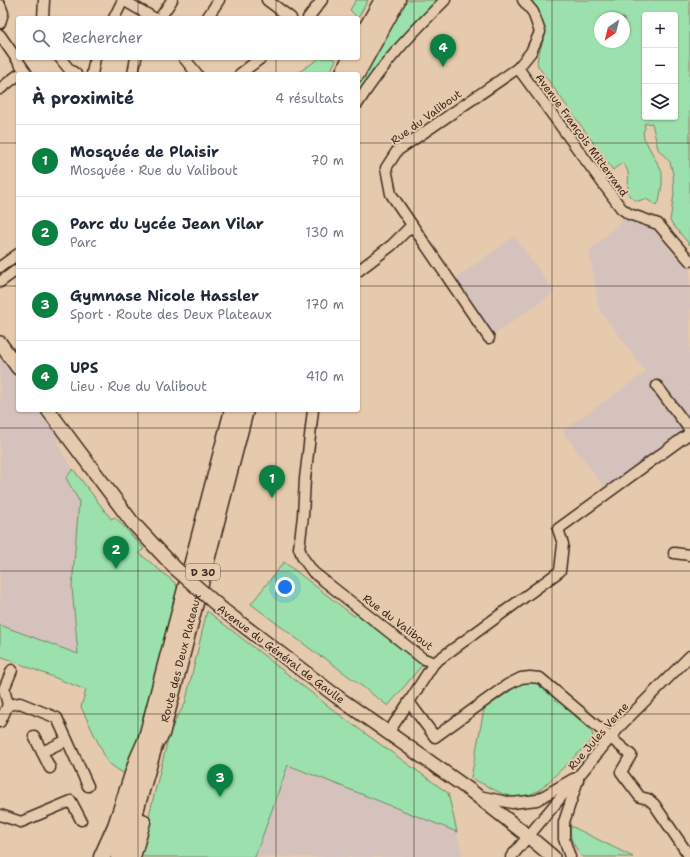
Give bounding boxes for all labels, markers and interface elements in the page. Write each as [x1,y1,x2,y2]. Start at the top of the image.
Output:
north arrow [594,12,630,48]
map controls [642,12,678,120]
button: + [642,12,678,48]
search box [16,16,360,60]
icon: search [30,27,52,49]
text: Rechercher [62,28,143,48]
pin: 4 [430,34,456,67]
button: − [642,48,678,84]
street label: Avenue François Mitterrand [532,71,631,200]
button: layers [642,84,678,120]
street label: Rue du Valibout [388,86,465,148]
text: À proximité [32,87,134,109]
text: 4 résultats [275,90,344,107]
text: Mosquée de Plaisir [70,142,219,162]
text: 1 [42,152,48,169]
text: 70 m [310,152,344,169]
text: Mosquée · Rue du Valibout [70,162,238,179]
text: Parc du Lycée Jean Vilar [70,214,264,234]
text: 2 [40,224,50,241]
text: 130 m [306,224,344,241]
text: Parc [70,234,97,251]
text: Gymnase Nicole Hassler [70,286,259,306]
text: 3 [40,296,50,313]
text: 170 m [306,296,344,313]
text: Sport · Route des Deux Plateaux [70,306,272,323]
text: UPS [70,358,98,378]
text: 4 [40,368,50,385]
text: 410 m [306,368,344,385]
text: Lieu · Rue du Valibout [70,378,207,395]
pin: 1 [259,465,285,498]
pin: 2 [103,536,129,569]
road number: D 30 [186,564,220,580]
your location [275,577,295,597]
street label: Rue du Valibout [360,591,436,654]
street label: Route des Deux Plateaux [157,592,205,724]
street label: Avenue du Général de Gaulle [214,601,347,707]
street label: Rue Jules Verne [565,699,632,773]
pin: 3 [207,764,233,797]

